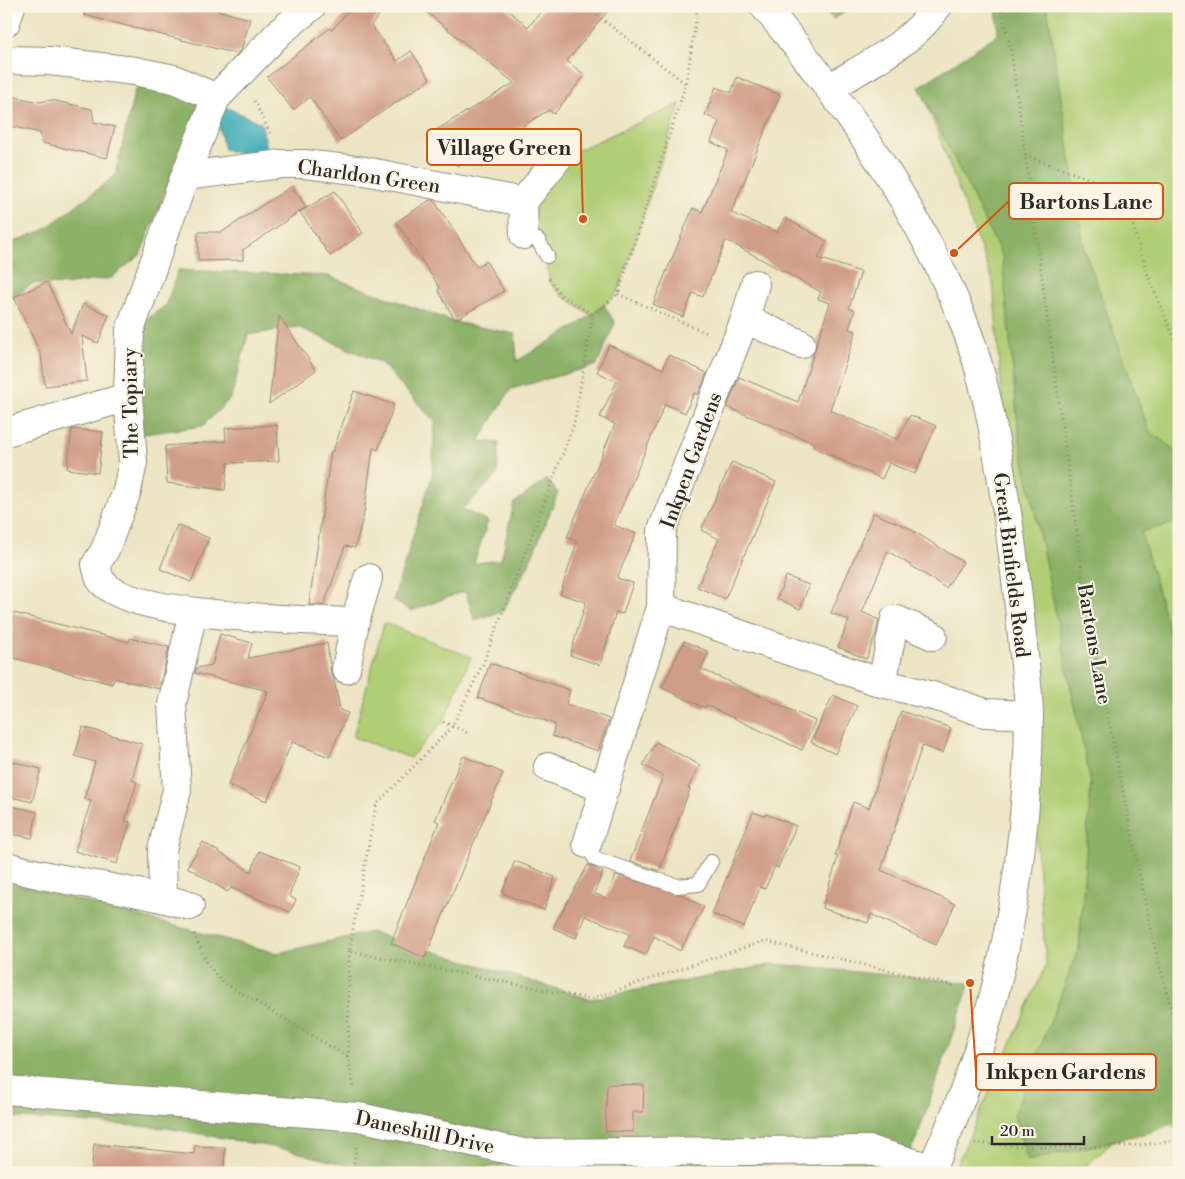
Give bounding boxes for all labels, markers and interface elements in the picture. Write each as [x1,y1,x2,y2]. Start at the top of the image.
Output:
callout: Village Green [427,129,581,165]
text: Village Green [436,136,571,162]
street label: Charldon Green [296,155,442,200]
callout: Bartons Lane [1009,183,1163,219]
text: Bartons Lane [1019,190,1153,216]
street label: The Topiary [118,347,145,459]
street label: Inkpen Gardens [656,389,729,532]
street label: Great Binfields Road [987,471,1034,660]
street label: Bartons Lane [1070,581,1116,706]
callout: Inkpen Gardens [976,1054,1156,1090]
text: Inkpen Gardens [986,1060,1146,1086]
street label: Daneshill Drive [353,1106,497,1160]
scale bar [992,1114,1085,1146]
text: 20 m [1000,1122,1035,1141]

